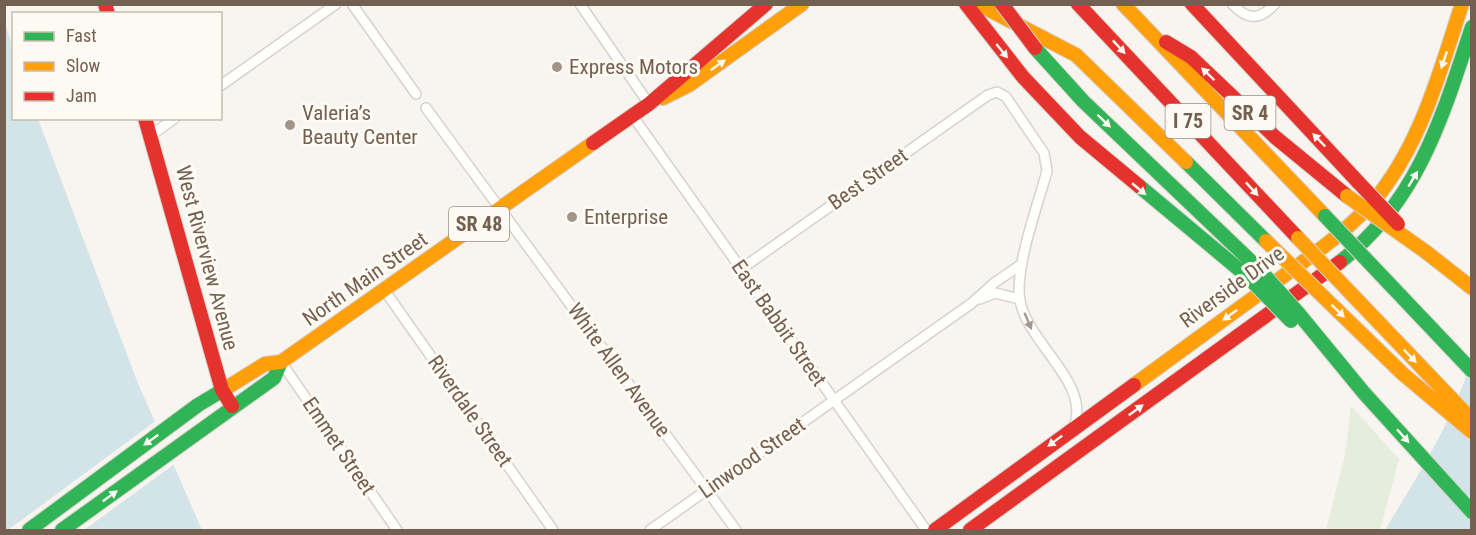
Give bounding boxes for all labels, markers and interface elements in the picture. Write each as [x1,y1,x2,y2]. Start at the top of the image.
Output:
legend [12,12,222,120]
text: Fast [66,25,97,46]
one-way arrow [1111,39,1125,53]
one-way arrow [995,43,1008,59]
one-way arrow [1438,51,1448,69]
text: Slow [66,55,101,76]
place label: Express Motors [569,55,698,79]
one-way arrow [710,59,726,71]
marker: Express Motors [550,60,564,74]
one-way arrow [1202,68,1216,82]
text: Jam [66,85,97,106]
road number: SR 4 [1224,96,1276,130]
place label: Valeria’s Beauty Center [302,101,418,149]
road number: I 75 [1166,104,1210,138]
one-way arrow [1096,114,1110,128]
marker: Valeria’s Beauty Center [283,118,297,132]
one-way arrow [1312,133,1326,148]
street label: Best Street [824,143,912,215]
street label: West Riverview Avenue [171,163,243,353]
one-way arrow [1407,171,1418,187]
one-way arrow [1245,181,1258,196]
one-way arrow [1131,182,1147,195]
place label: Enterprise [584,205,668,229]
road number: SR 48 [449,207,509,241]
marker: Enterprise [565,210,579,224]
street label: North Main Street [298,227,432,331]
street label: Riverside Drive [1175,241,1289,333]
street label: East Babbit Street [727,255,831,391]
street label: White Allen Avenue [563,299,675,441]
one-way arrow [1331,304,1346,318]
one-way arrow [1223,308,1238,320]
one-way arrow [1024,312,1033,330]
one-way arrow [1403,349,1417,363]
street label: Riverdale Street [423,351,517,471]
street label: Emmet Street [298,393,380,499]
one-way arrow [1128,404,1144,416]
street label: Linwood Street [694,413,810,503]
one-way arrow [1396,429,1410,444]
one-way arrow [144,433,159,445]
one-way arrow [1048,435,1063,447]
one-way arrow [101,490,117,502]

